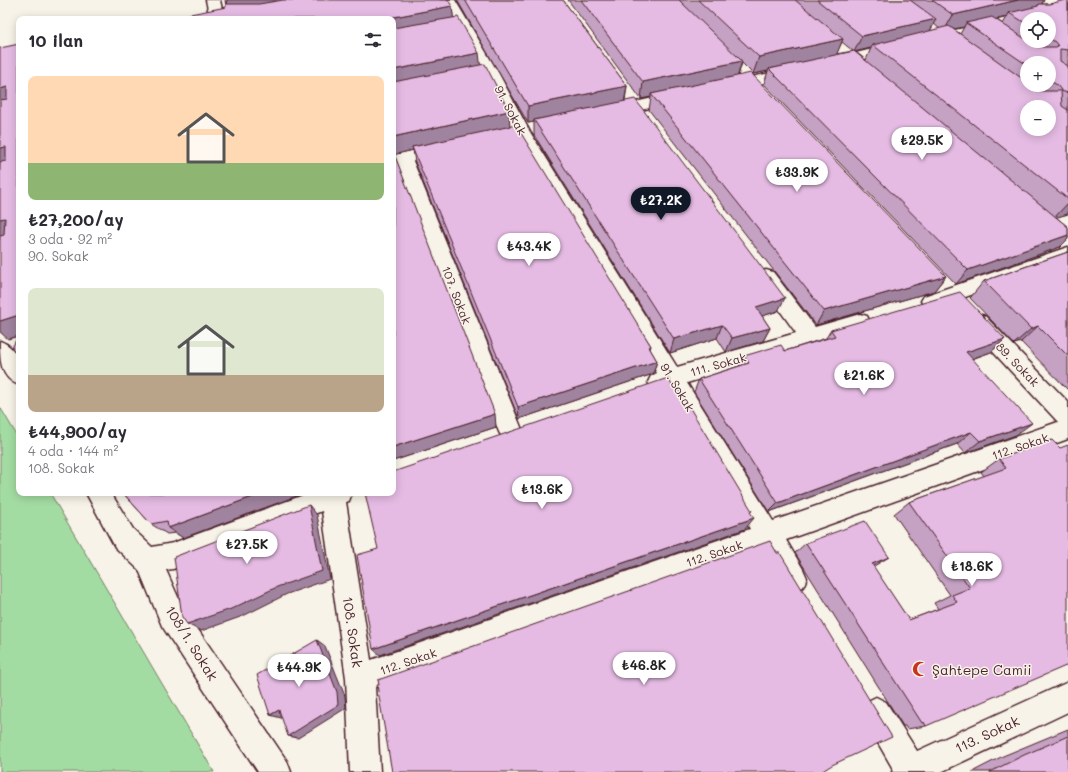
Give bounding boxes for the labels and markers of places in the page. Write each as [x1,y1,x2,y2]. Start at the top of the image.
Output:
pin: ₺29.5K [889,127,955,161]
pin: ₺33.9K [764,159,830,193]
pin: ₺27.2K [628,187,694,221]
pin: ₺43.4K [496,233,562,267]
pin: ₺21.6K [831,362,897,396]
pin: ₺13.6K [509,476,575,510]
pin: ₺27.5K [214,531,280,565]
pin: ₺18.6K [939,553,1005,587]
pin: ₺46.8K [611,652,677,686]
pin: ₺44.9K [266,654,332,688]
mosque icon: Şahtepe Camii [911,660,929,678]
place label: Şahtepe Camii [932,660,1032,679]

